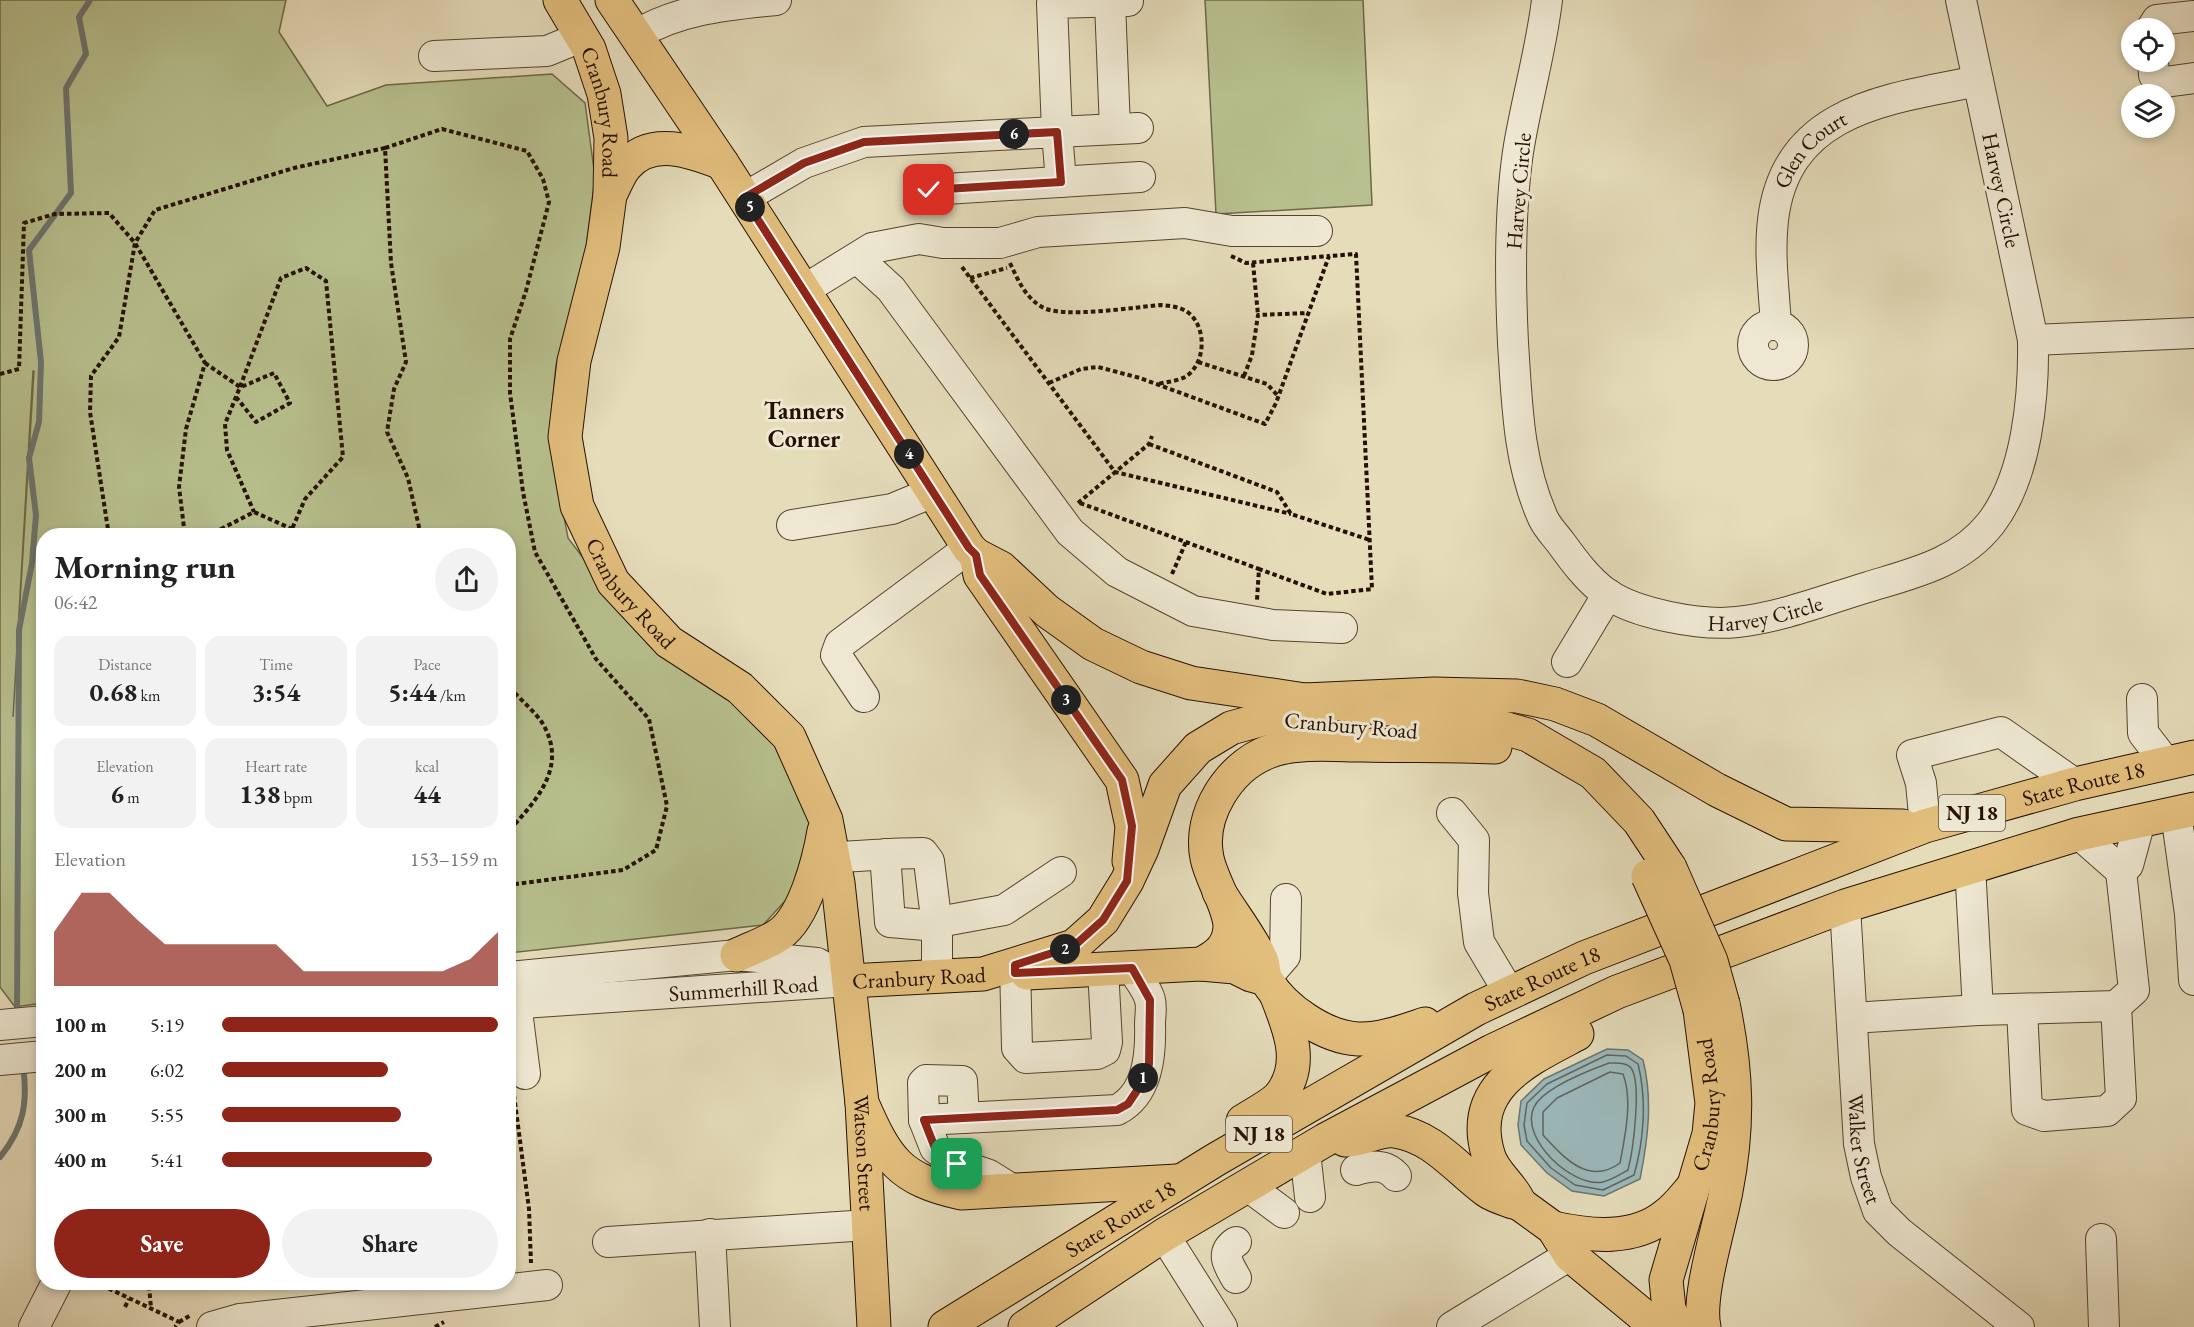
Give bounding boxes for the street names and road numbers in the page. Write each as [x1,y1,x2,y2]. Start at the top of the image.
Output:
street label: Cranbury Road [574,43,625,179]
street label: Glen Court [1767,104,1852,193]
street label: Harvey Circle [1975,130,2028,251]
street label: Harvey Circle [1499,131,1538,250]
street label: Cranbury Road [579,533,683,656]
street label: Harvey Circle [1707,588,1827,638]
street label: Cranbury Road [1283,705,1420,746]
street label: State Route 18 [2019,755,2147,813]
road number: NJ 18 [1939,795,2005,831]
street label: State Route 18 [1479,939,1604,1018]
street label: Cranbury Road [851,960,987,996]
street label: Summerhill Road [668,969,820,1008]
street label: Cranbury Road [1685,1036,1727,1175]
street label: Walker Street [1841,1093,1888,1208]
street label: Watson Street [847,1094,882,1212]
road number: NJ 18 [1226,1116,1292,1152]
street label: State Route 18 [1060,1174,1181,1264]

